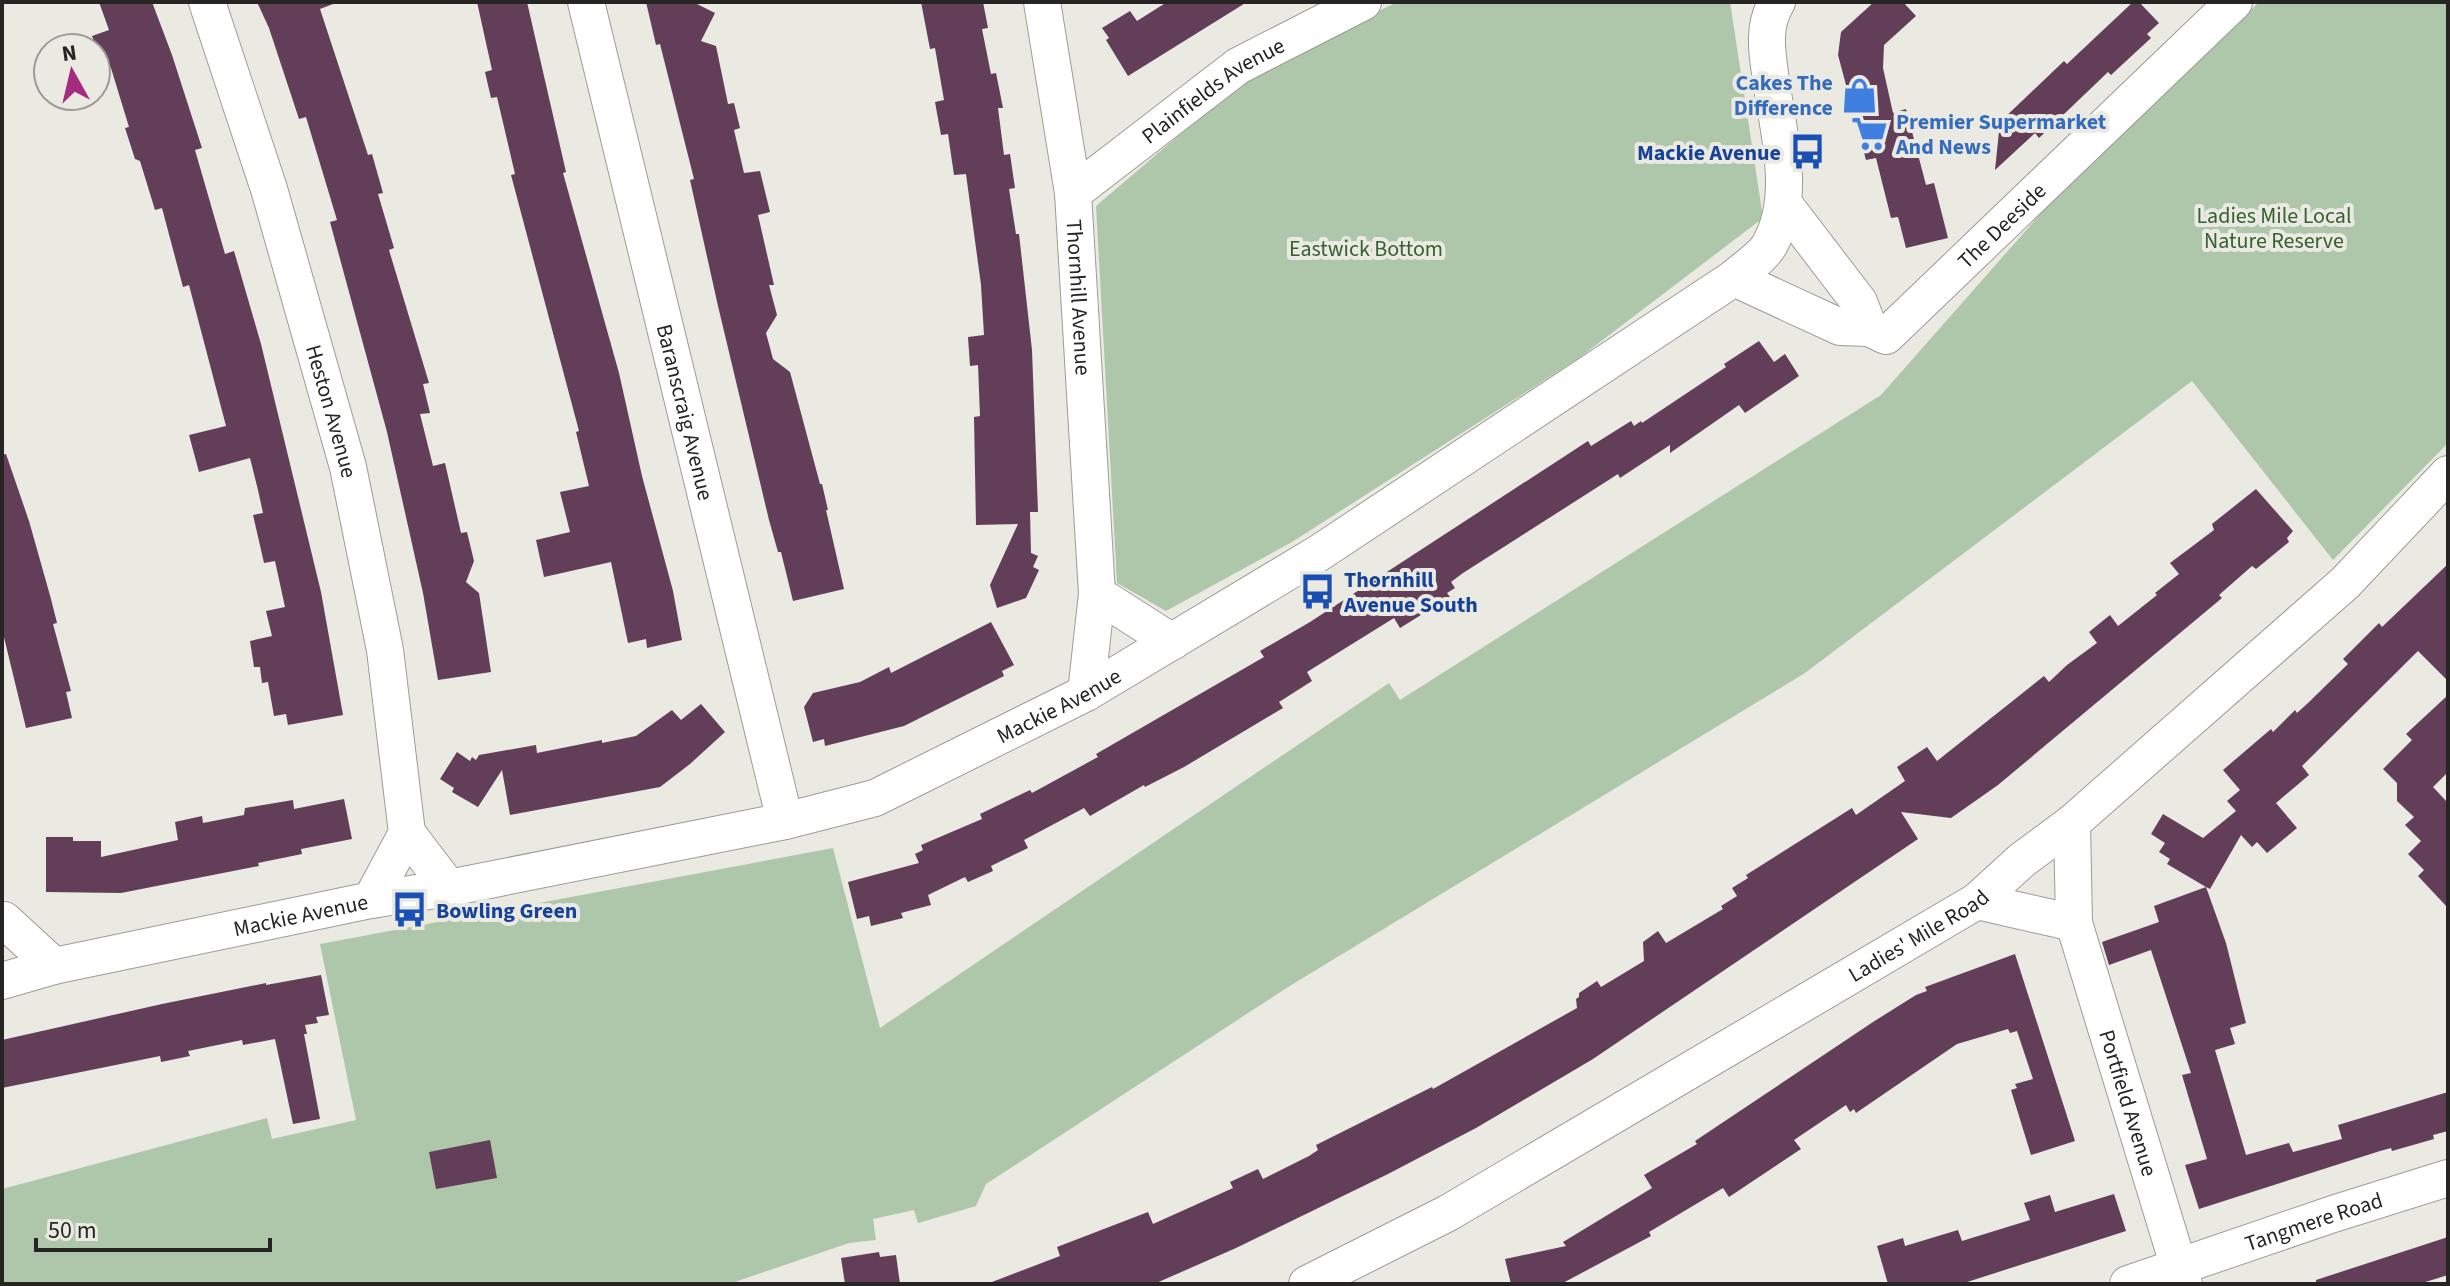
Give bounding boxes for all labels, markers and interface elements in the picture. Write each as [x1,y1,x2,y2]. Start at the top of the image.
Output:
street label: Plainfields Avenue [1135,30,1290,152]
north arrow [32,32,112,112]
text: N [60,36,79,70]
place label: Cakes The Difference [1734,67,1833,124]
shop icon: Cakes The Difference [1840,76,1878,114]
place label: Premier Supermarket And News [1895,106,2107,163]
supermarket icon: Premier Supermarket And News [1851,115,1889,153]
bus stop icon: Mackie Avenue [1788,133,1826,171]
place label: Mackie Avenue [1637,137,1781,169]
street label: The Deeside [1951,176,2054,276]
park label: Ladies Mile Local Nature Reserve [2196,200,2352,257]
street label: Thornhill Avenue [1058,218,1099,376]
park label: Eastwick Bottom [1289,233,1443,265]
street label: Baranscraig Avenue [648,321,722,504]
street label: Heston Avenue [297,341,365,481]
place label: Thornhill Avenue South [1343,564,1478,621]
bus stop icon: Thornhill Avenue South [1299,573,1337,611]
street label: Mackie Avenue [991,660,1128,752]
street label: Ladies' Mile Road [1842,882,1997,991]
street label: Mackie Avenue [231,886,371,945]
bus stop icon: Bowling Green [391,891,429,929]
place label: Bowling Green [436,895,577,927]
street label: Portfield Avenue [2090,1026,2165,1180]
street label: Tangmere Road [2241,1184,2387,1260]
scale bar [36,1202,270,1252]
text: 50 m [48,1213,97,1248]

